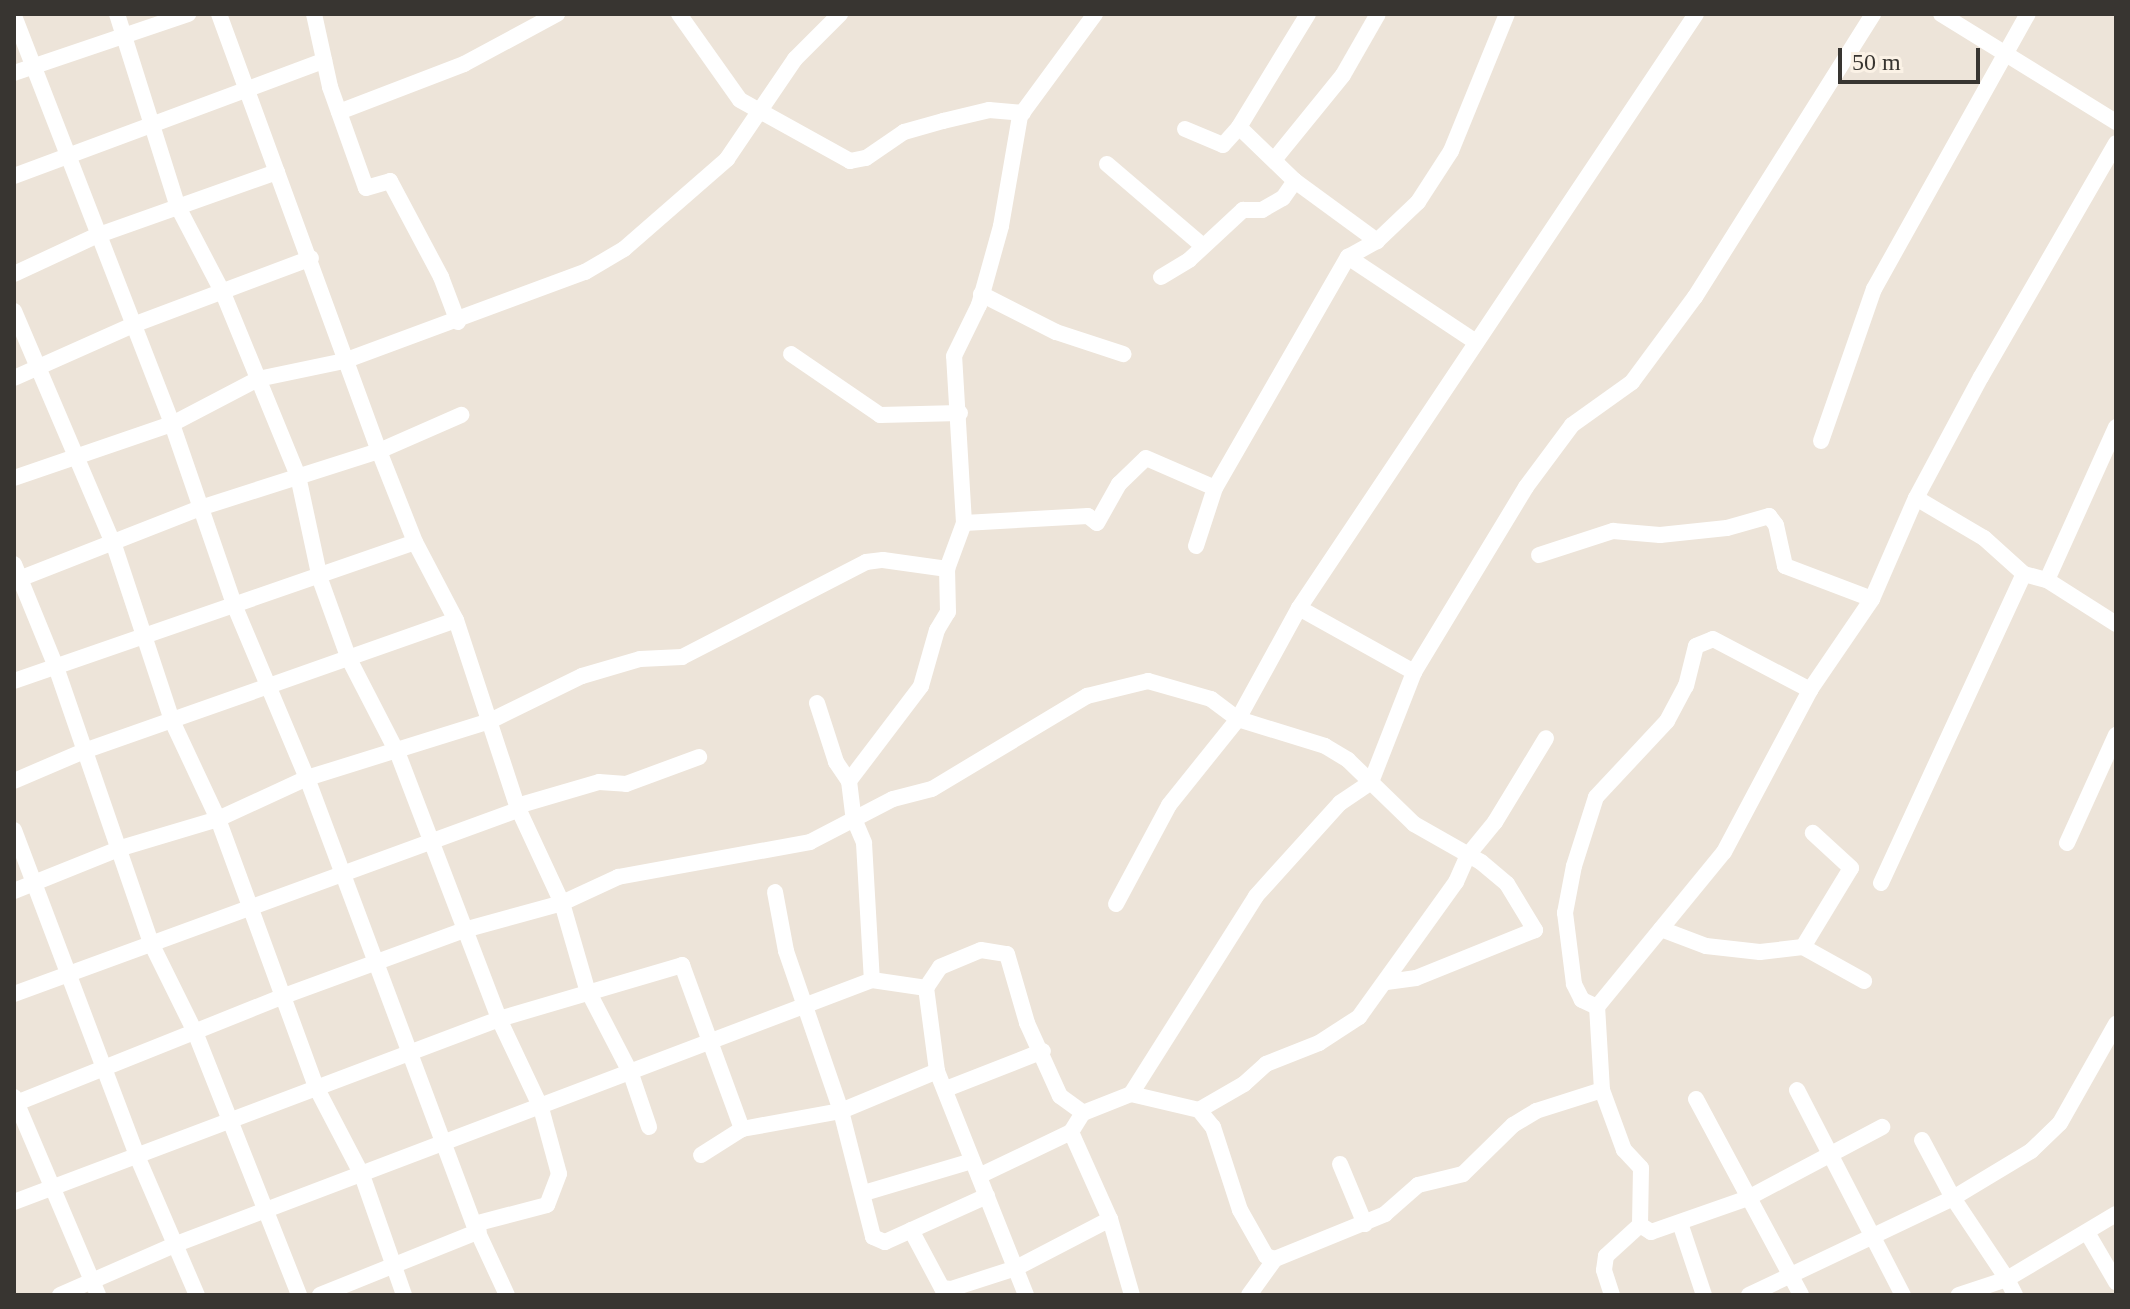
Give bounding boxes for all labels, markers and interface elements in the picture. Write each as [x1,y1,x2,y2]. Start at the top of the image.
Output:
scale bar [1842,32,1984,82]
text: 50 m [1852,49,1901,75]

